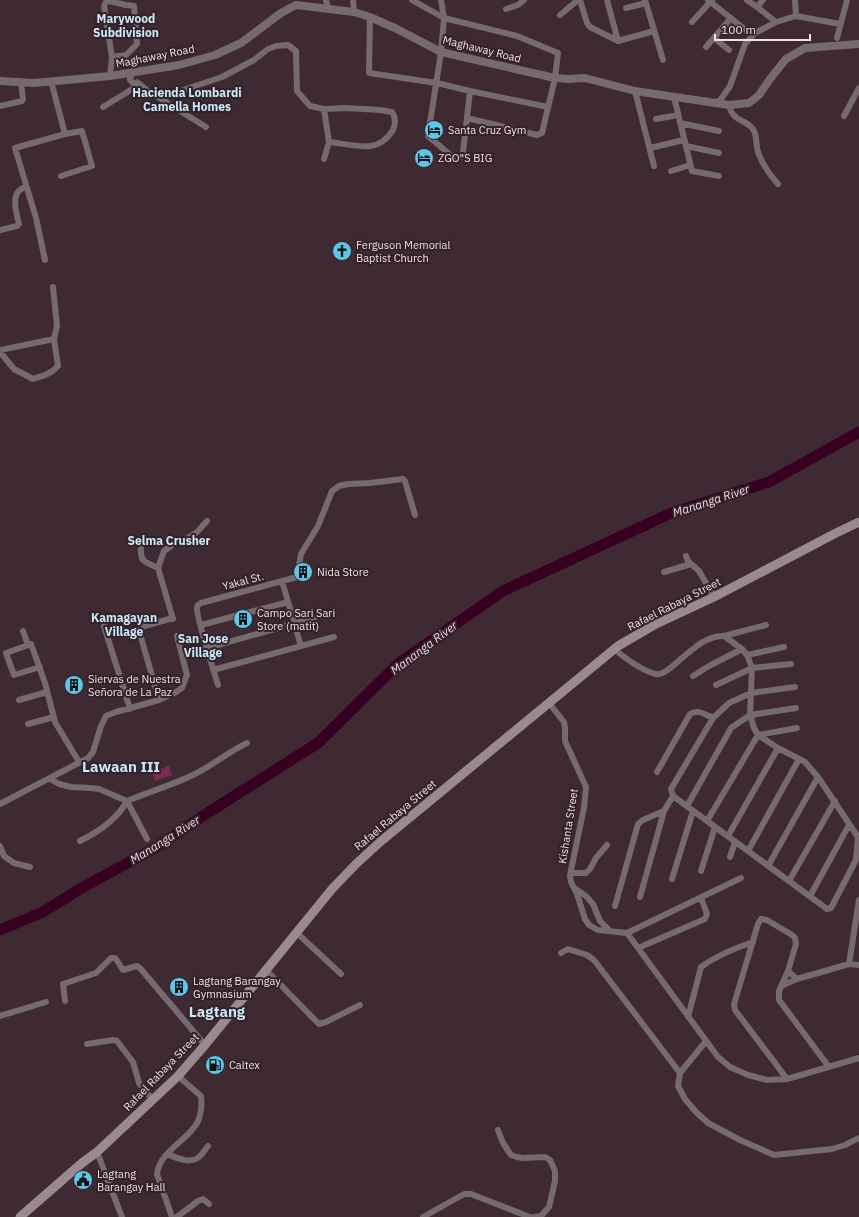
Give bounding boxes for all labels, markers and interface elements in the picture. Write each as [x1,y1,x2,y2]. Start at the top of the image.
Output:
district label: Marywood Subdivision [93,11,159,40]
scale bar [715,16,810,42]
text: 100 m [721,22,756,37]
street label: Maghaway Road [441,33,523,65]
street label: Maghaway Road [114,41,196,71]
district label: Hacienda Lombardi Camella Homes [132,85,242,114]
hotel icon: Santa Cruz Gym [423,119,445,141]
place label: Santa Cruz Gym [448,123,526,137]
hotel icon: ZGO"S BIG [413,147,435,169]
place label: ZGO"S BIG [438,151,492,165]
place label: Ferguson Memorial Baptist Church [356,238,450,265]
church icon: Ferguson Memorial Baptist Church [331,240,353,262]
water label: Mananga River [671,481,752,520]
district label: Selma Crusher [128,533,211,548]
building icon: Nida Store [292,561,314,583]
place label: Nida Store [317,565,369,579]
street label: Yakal St. [221,569,265,593]
street label: Rafael Rabaya Street [625,574,723,634]
place label: Campo Sari Sari Store (matit) [257,606,335,633]
building icon: Campo Sari Sari Store (matit) [232,608,254,630]
district label: Kamagayan Village [91,610,157,639]
water label: Mananga River [387,617,461,678]
district label: San Jose Village [178,631,229,660]
place label: Siervas de Nuestra Señora de La Paz [88,672,181,699]
building icon: Siervas de Nuestra Señora de La Paz [63,674,85,696]
district label: Lawaan III [82,757,160,776]
street label: Rafael Rabaya Street [351,776,439,853]
street label: Kishanta Street [555,787,581,865]
water label: Mananga River [127,812,203,867]
place label: Lagtang Barangay Gymnasium [193,974,281,1001]
building icon: Lagtang Barangay Gymnasium [168,976,190,998]
district label: Lagtang [189,1002,246,1021]
street label: Rafael Rabaya Street [120,1030,202,1114]
fuel station icon: Caltex [204,1054,226,1076]
place label: Caltex [229,1058,260,1072]
place label: Lagtang Barangay Hall [97,1167,165,1194]
public building icon: Lagtang Barangay Hall [72,1169,94,1191]

